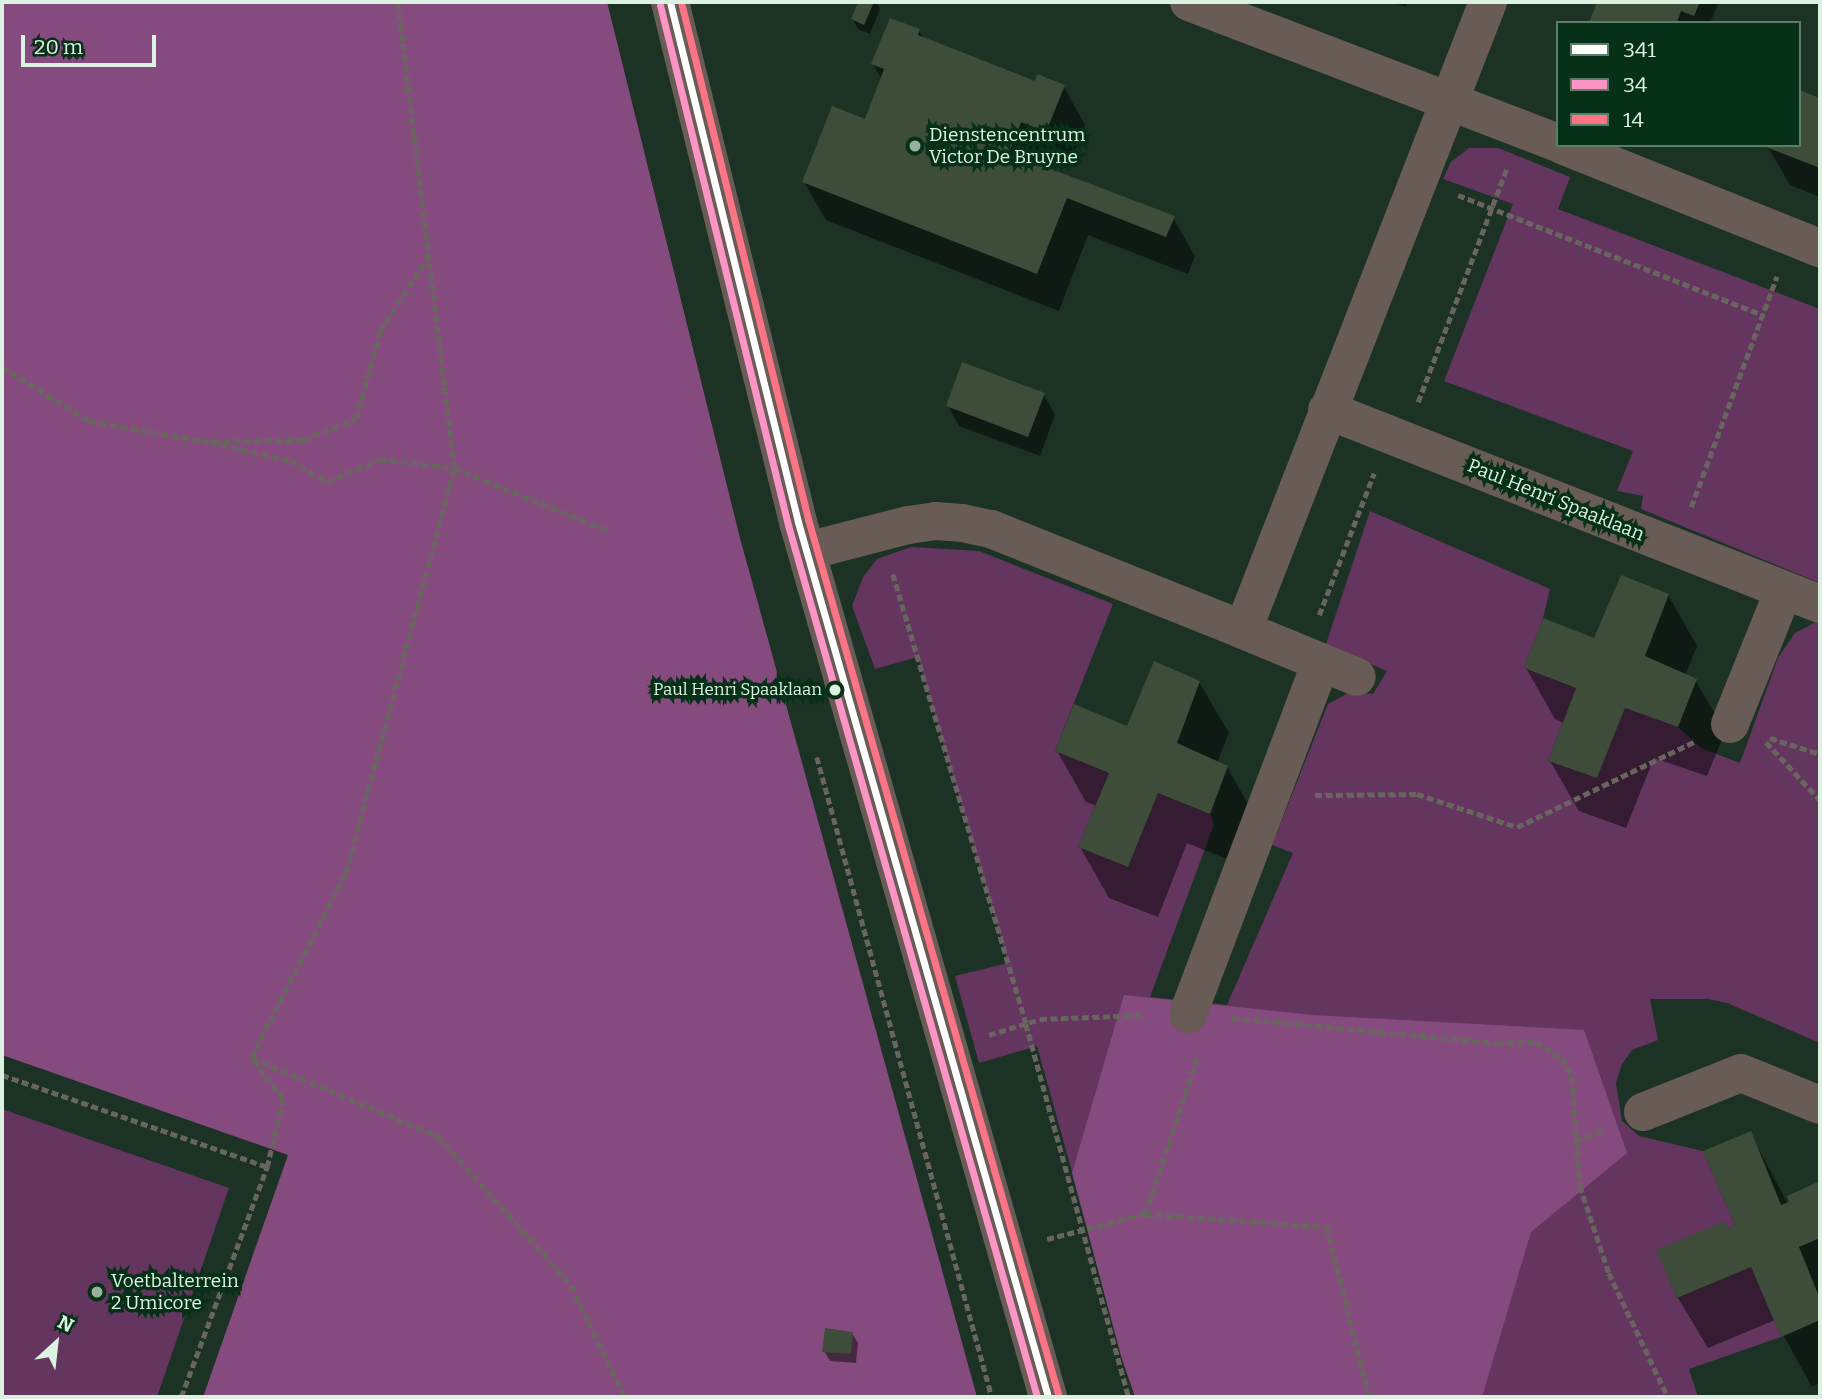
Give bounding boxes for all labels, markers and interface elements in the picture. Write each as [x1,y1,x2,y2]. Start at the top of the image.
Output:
scale bar [24,21,159,65]
legend [1556,21,1801,147]
text: 20 m [34,34,83,60]
text: 341 [1623,37,1656,63]
text: 34 [1623,72,1647,98]
text: 14 [1623,107,1644,133]
place label: Dienstencentrum Victor De Bruyne [929,124,1085,168]
marker: Dienstencentrum Victor De Bruyne [907,138,923,154]
street label: Paul Henri Spaaklaan [1464,454,1648,546]
place label: Paul Henri Spaaklaan [653,680,822,700]
marker: Paul Henri Spaaklaan [828,683,842,697]
place label: Voetbalterrein 2 Umicore [111,1270,239,1314]
marker: Voetbalterrein 2 Umicore [89,1284,105,1300]
north arrow [21,1308,91,1378]
text: N [54,1310,78,1337]

